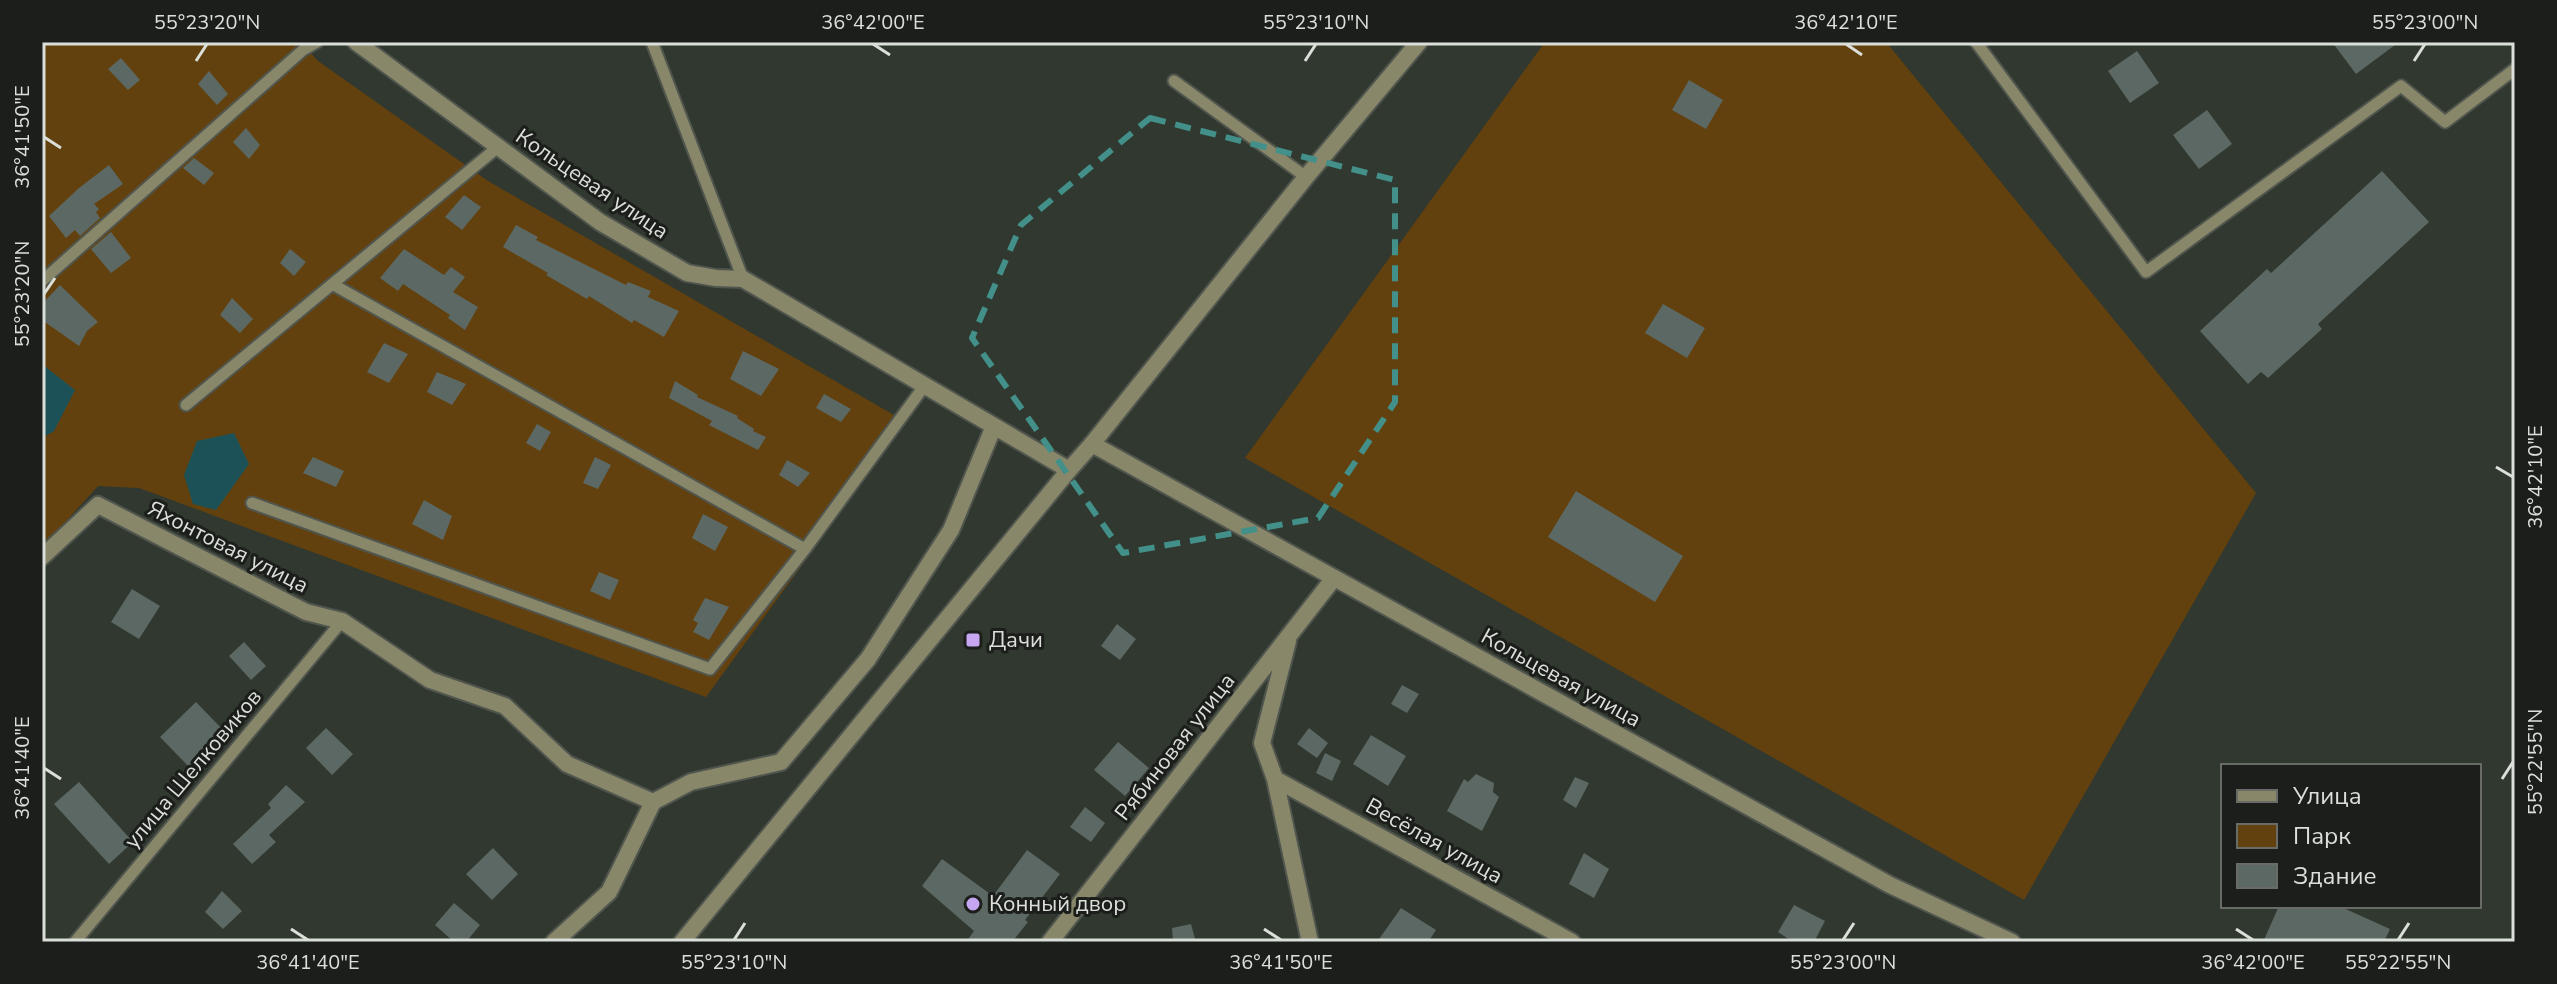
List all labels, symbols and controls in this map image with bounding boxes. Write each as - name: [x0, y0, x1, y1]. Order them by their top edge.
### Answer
- text: 55°23'20"N: [154, 9, 260, 36]
- text: 36°42'00"E: [821, 9, 925, 36]
- text: 55°23'10"N: [1263, 9, 1369, 36]
- text: 36°42'10"E: [1794, 9, 1898, 36]
- text: 55°23'00"N: [2372, 9, 2478, 36]
- text: 36°41'50"E: [9, 85, 36, 189]
- street label: Кольцевая улица: [510, 122, 674, 246]
- text: 55°23'20"N: [9, 241, 36, 347]
- text: 36°42'10"E: [2522, 425, 2549, 529]
- street label: Яхонтовая улица: [143, 494, 313, 600]
- street label: Кольцевая улица: [1476, 622, 1646, 734]
- place label: Дачи: [989, 625, 1043, 655]
- marker: Дачи: [964, 631, 982, 649]
- street label: Рябиновая улица: [1108, 667, 1242, 827]
- street label: улица Шелковиков: [117, 683, 269, 855]
- text: 55°22'55"N: [2522, 709, 2549, 815]
- text: 36°41'40"E: [9, 716, 36, 820]
- legend: [2221, 764, 2481, 908]
- text: Улица: [2292, 780, 2362, 812]
- street label: Весёлая улица: [1360, 791, 1508, 891]
- text: Парк: [2293, 820, 2351, 852]
- text: Здание: [2293, 860, 2377, 892]
- place label: Конный двор: [989, 889, 1126, 919]
- marker: Конный двор: [964, 895, 982, 913]
- text: 36°41'40"E: [256, 949, 360, 976]
- text: 55°23'10"N: [681, 949, 787, 976]
- text: 36°41'50"E: [1229, 949, 1333, 976]
- text: 55°23'00"N: [1790, 949, 1896, 976]
- text: 36°42'00"E: [2201, 949, 2305, 976]
- text: 55°22'55"N: [2345, 949, 2451, 976]

